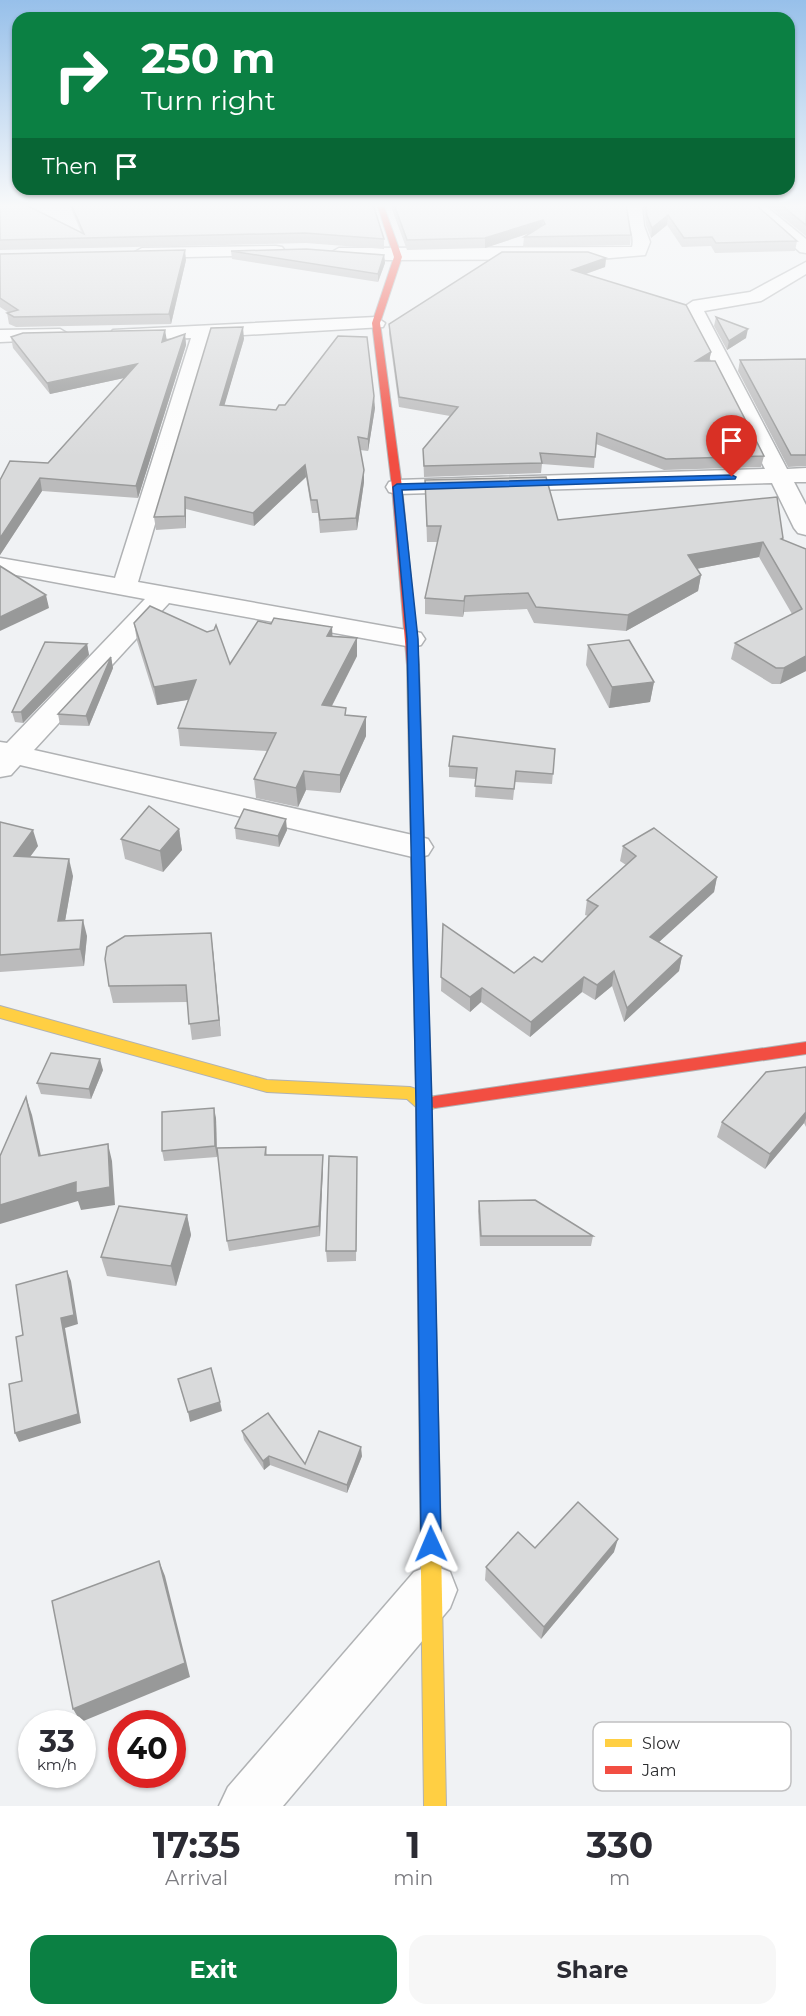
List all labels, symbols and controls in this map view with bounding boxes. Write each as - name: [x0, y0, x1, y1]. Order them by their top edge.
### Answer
- text: 250 m: [141, 32, 275, 84]
- icon: right: [42, 36, 120, 114]
- text: Turn right: [141, 84, 276, 117]
- icon: arrive: [110, 150, 143, 183]
- text: Then: [42, 153, 98, 180]
- pin: [706, 415, 757, 477]
- icon: arrive: [715, 424, 748, 457]
- position arrow: [399, 1512, 463, 1576]
- speed limit sign: 40: [108, 1710, 186, 1788]
- legend: [593, 1722, 791, 1791]
- text: 33: [39, 1723, 75, 1760]
- text: Slow: [642, 1734, 680, 1753]
- text: km/h: [37, 1755, 77, 1774]
- text: Jam: [641, 1761, 676, 1780]
- text: 17:35: [153, 1823, 240, 1867]
- text: 1: [406, 1823, 420, 1867]
- text: 330: [586, 1823, 653, 1867]
- text: Arrival: [165, 1866, 228, 1890]
- text: min: [393, 1866, 433, 1890]
- text: m: [609, 1866, 630, 1890]
- button: Exit: [30, 1935, 397, 2004]
- button: Share: [409, 1935, 776, 2004]

